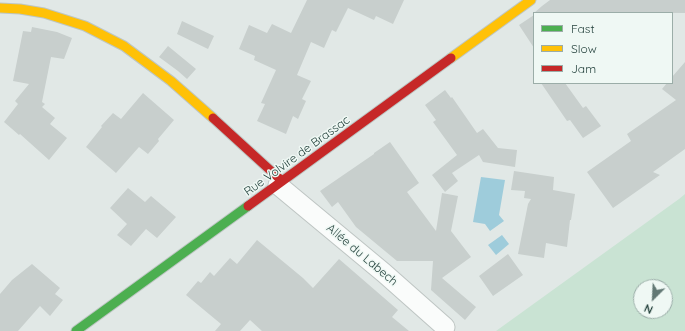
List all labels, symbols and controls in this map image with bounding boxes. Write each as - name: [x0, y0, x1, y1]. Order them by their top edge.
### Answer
- legend: [533, 12, 673, 84]
- text: Fast: [571, 21, 595, 36]
- text: Slow: [571, 41, 597, 56]
- text: Jam: [571, 61, 596, 76]
- street label: Rue Volvire de Brassac: [241, 113, 353, 199]
- street label: Allée du Labech: [324, 221, 400, 289]
- north arrow: [633, 279, 673, 319]
- text: N: [642, 301, 655, 317]

